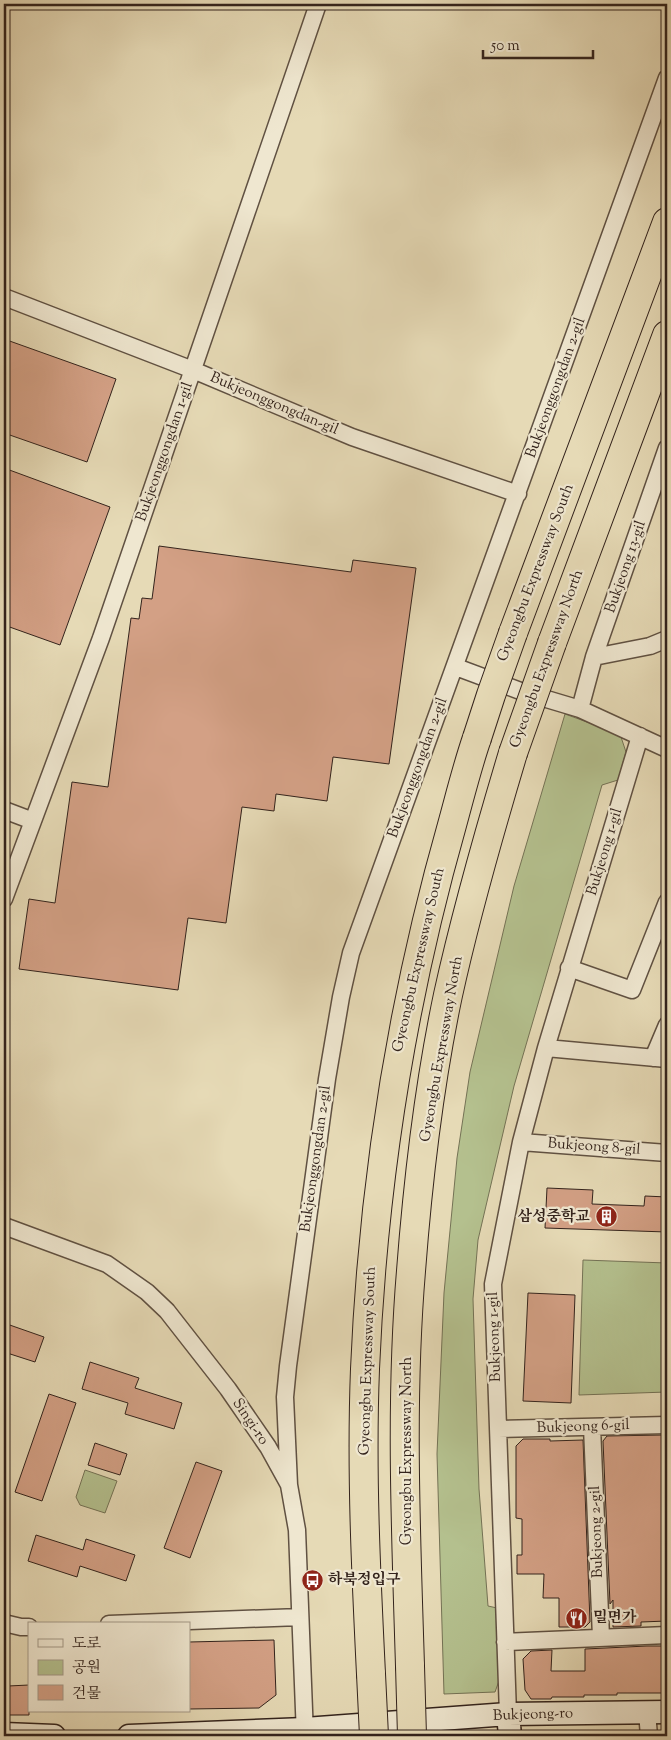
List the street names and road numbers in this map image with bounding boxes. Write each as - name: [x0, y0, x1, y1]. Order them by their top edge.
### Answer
- street label: Bukjeonggongdan 2-gil: [521, 315, 591, 461]
- street label: Bukjeonggongdan-gil: [207, 367, 341, 441]
- street label: Bukjeonggongdan 1-gil: [131, 380, 199, 524]
- street label: Gyeongbu Expressway South: [492, 481, 580, 665]
- street label: Bukjeong 13-gil: [600, 518, 652, 616]
- street label: Gyeongbu Expressway North: [505, 567, 589, 751]
- street label: Bukjeonggongdan 2-gil: [383, 695, 453, 841]
- street label: Bukjeong 1-gil: [582, 806, 628, 898]
- street label: Gyeongbu Expressway South: [388, 865, 451, 1054]
- street label: Gyeongbu Expressway North: [415, 954, 469, 1144]
- street label: Bukjeonggongdan 2-gil: [295, 1084, 337, 1234]
- street label: Bukjeong 8-gil: [547, 1133, 641, 1161]
- street label: Gyeongbu Expressway South: [354, 1266, 382, 1456]
- street label: Bukjeong 1-gil: [483, 1291, 507, 1383]
- street label: Gyeongbu Expressway North: [397, 1357, 418, 1545]
- street label: Singi-ro: [227, 1394, 273, 1450]
- street label: Bukjeong 6-gil: [536, 1415, 630, 1439]
- street label: Bukjeong 2-gil: [585, 1485, 609, 1579]
- street label: Bukjeong-ro: [493, 1703, 573, 1727]

